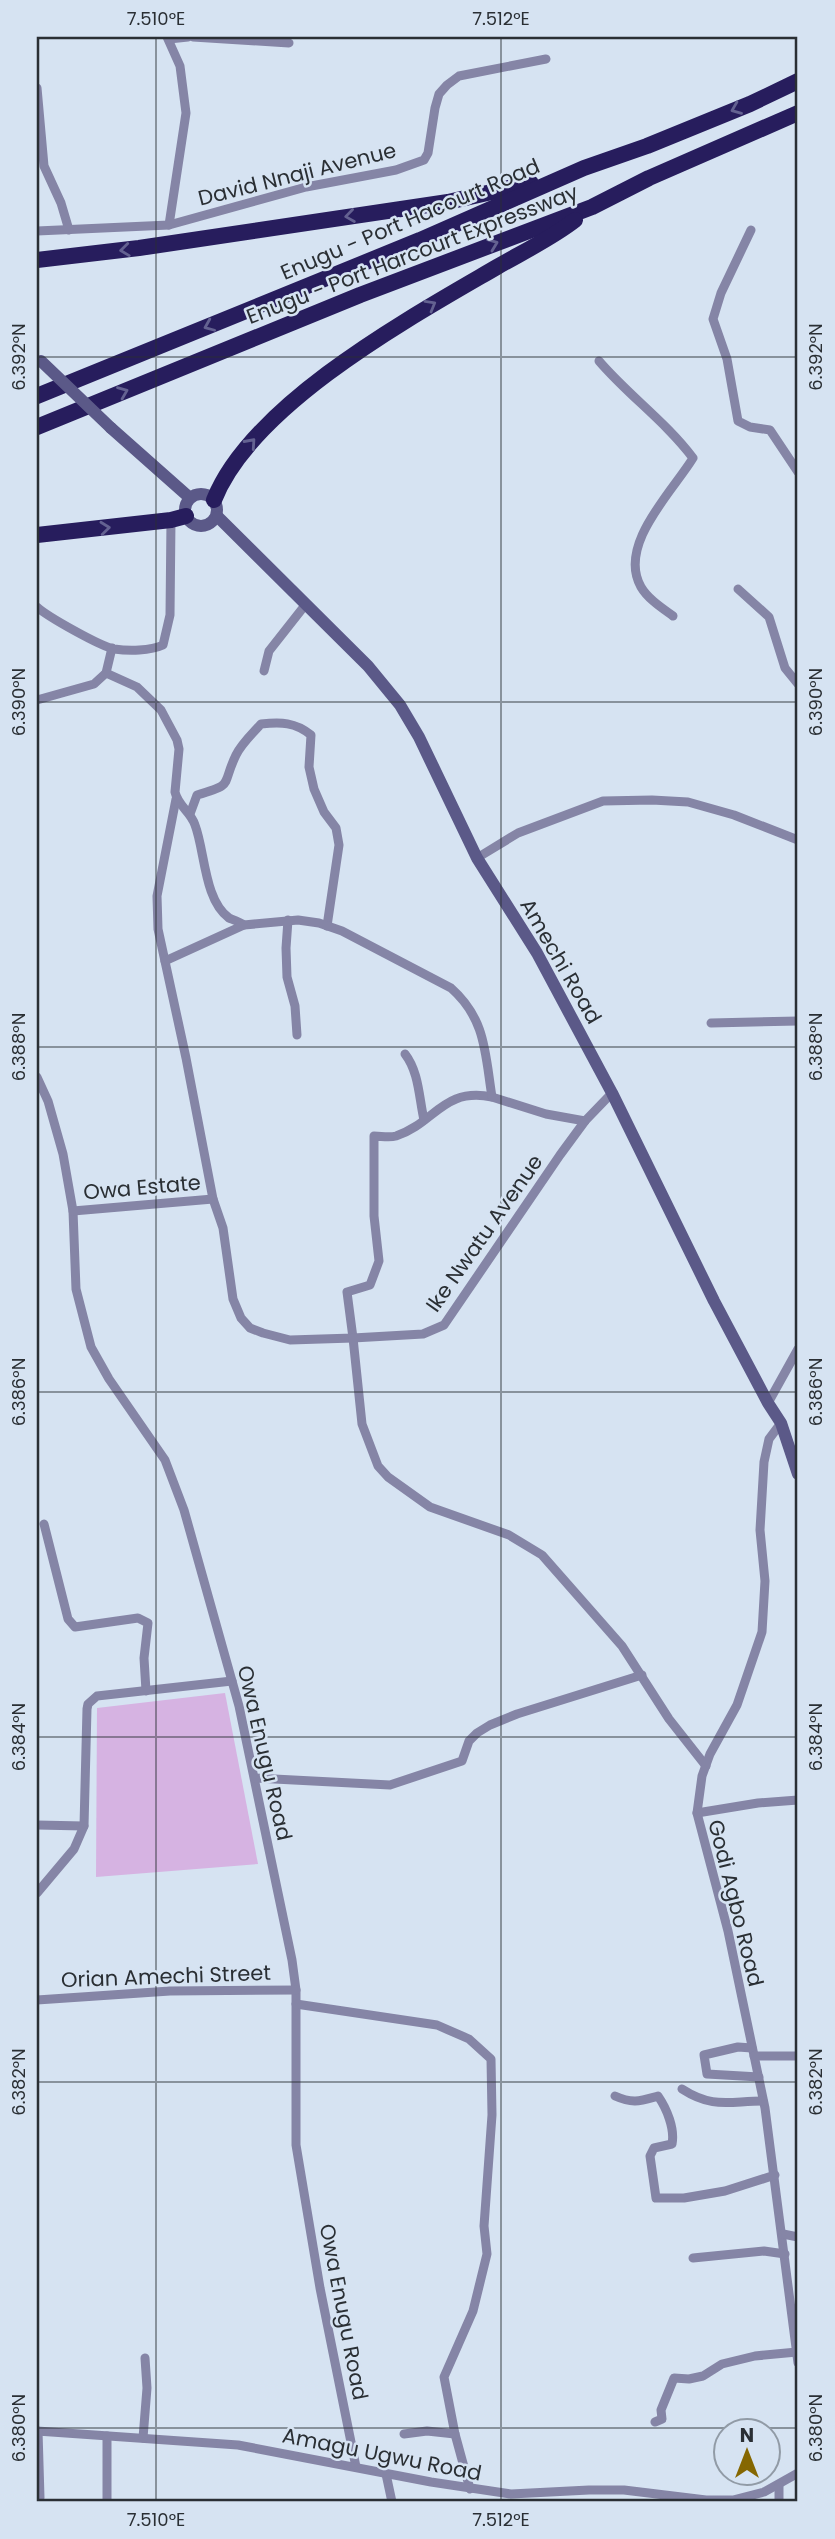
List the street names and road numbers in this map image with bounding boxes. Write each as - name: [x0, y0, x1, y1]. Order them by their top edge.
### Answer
- street label: David Nnaji Avenue: [195, 135, 399, 213]
- street label: Enugu - Port Hacourt Road: [276, 151, 544, 287]
- street label: Enugu - Port Harcourt Expressway: [242, 177, 582, 331]
- street label: Amechi Road: [513, 893, 609, 1029]
- street label: Ike Nwatu Avenue: [419, 1148, 549, 1318]
- street label: Owa Estate: [82, 1167, 202, 1207]
- street label: Owa Enugu Road: [231, 1663, 299, 1843]
- street label: Godi Agbo Road: [701, 1817, 771, 1989]
- street label: Orian Amechi Street: [61, 1958, 271, 1994]
- street label: Owa Enugu Road: [313, 2221, 375, 2403]
- street label: Amagu Ugwu Road: [280, 2420, 484, 2488]

